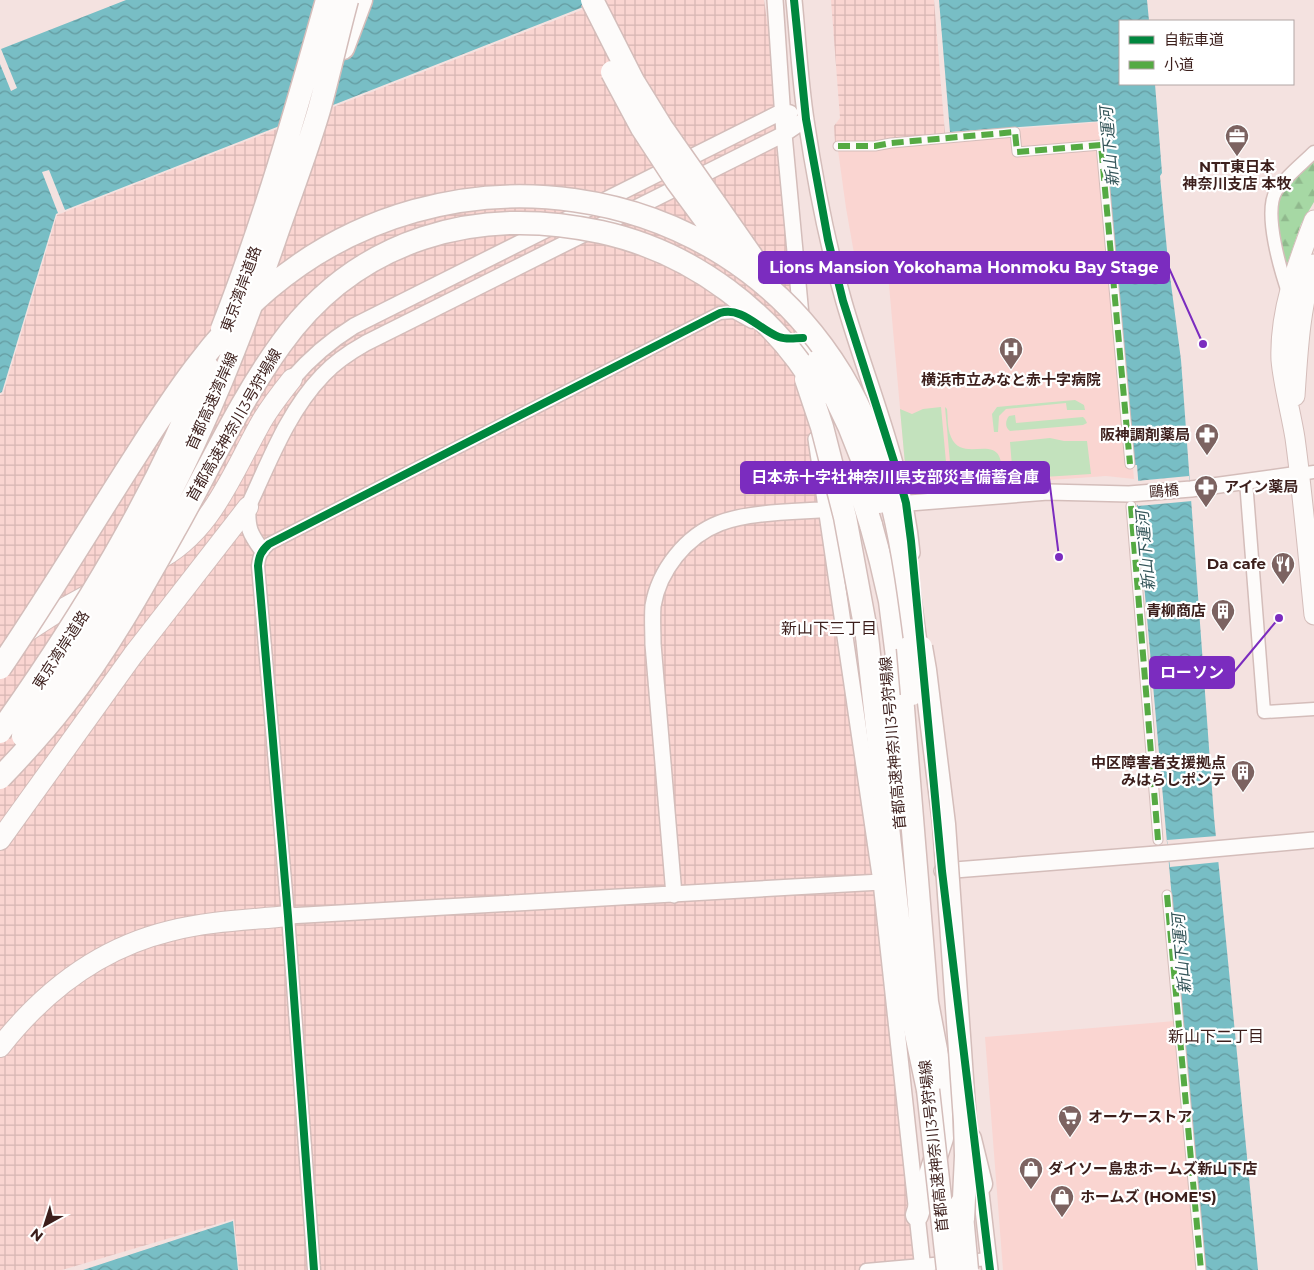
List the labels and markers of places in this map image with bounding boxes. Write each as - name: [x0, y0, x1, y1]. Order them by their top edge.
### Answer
- office icon: NTT東日本 神奈川支店 本牧: [1224, 123, 1250, 157]
- place label: NTT東日本 神奈川支店 本牧: [1181, 157, 1292, 193]
- callout: Lions Mansion Yokohama Honmoku Bay Stage: [759, 252, 1169, 283]
- hospital icon: 横浜市立みなと赤十字病院: [998, 336, 1024, 370]
- place label: 横浜市立みなと赤十字病院: [921, 370, 1101, 389]
- pharmacy icon: 阪神調剤薬局: [1194, 422, 1220, 456]
- place label: 阪神調剤薬局: [1100, 425, 1190, 444]
- callout: 日本赤十字社神奈川県支部災害備蓄倉庫: [741, 462, 1049, 493]
- pharmacy icon: アイン薬局: [1193, 474, 1219, 508]
- place label: アイン薬局: [1224, 477, 1298, 496]
- restaurant icon: Da cafe: [1270, 551, 1296, 585]
- place label: Da cafe: [1207, 554, 1266, 573]
- building icon: 青柳商店: [1210, 598, 1236, 632]
- place label: 青柳商店: [1146, 601, 1206, 620]
- callout: ローソン: [1150, 657, 1234, 688]
- place label: 中区障害者支援拠点 みはらしポンテ: [1091, 753, 1226, 789]
- building icon: 中区障害者支援拠点 みはらしポンテ: [1230, 759, 1256, 793]
- supermarket icon: オーケーストア: [1057, 1104, 1083, 1138]
- place label: オーケーストア: [1088, 1107, 1192, 1126]
- shop icon: ダイソー島忠ホームズ新山下店: [1018, 1156, 1044, 1190]
- place label: ダイソー島忠ホームズ新山下店: [1048, 1159, 1258, 1178]
- shop icon: ホームズ (HOME'S): [1049, 1184, 1075, 1218]
- place label: ホームズ (HOME'S): [1080, 1187, 1217, 1206]

